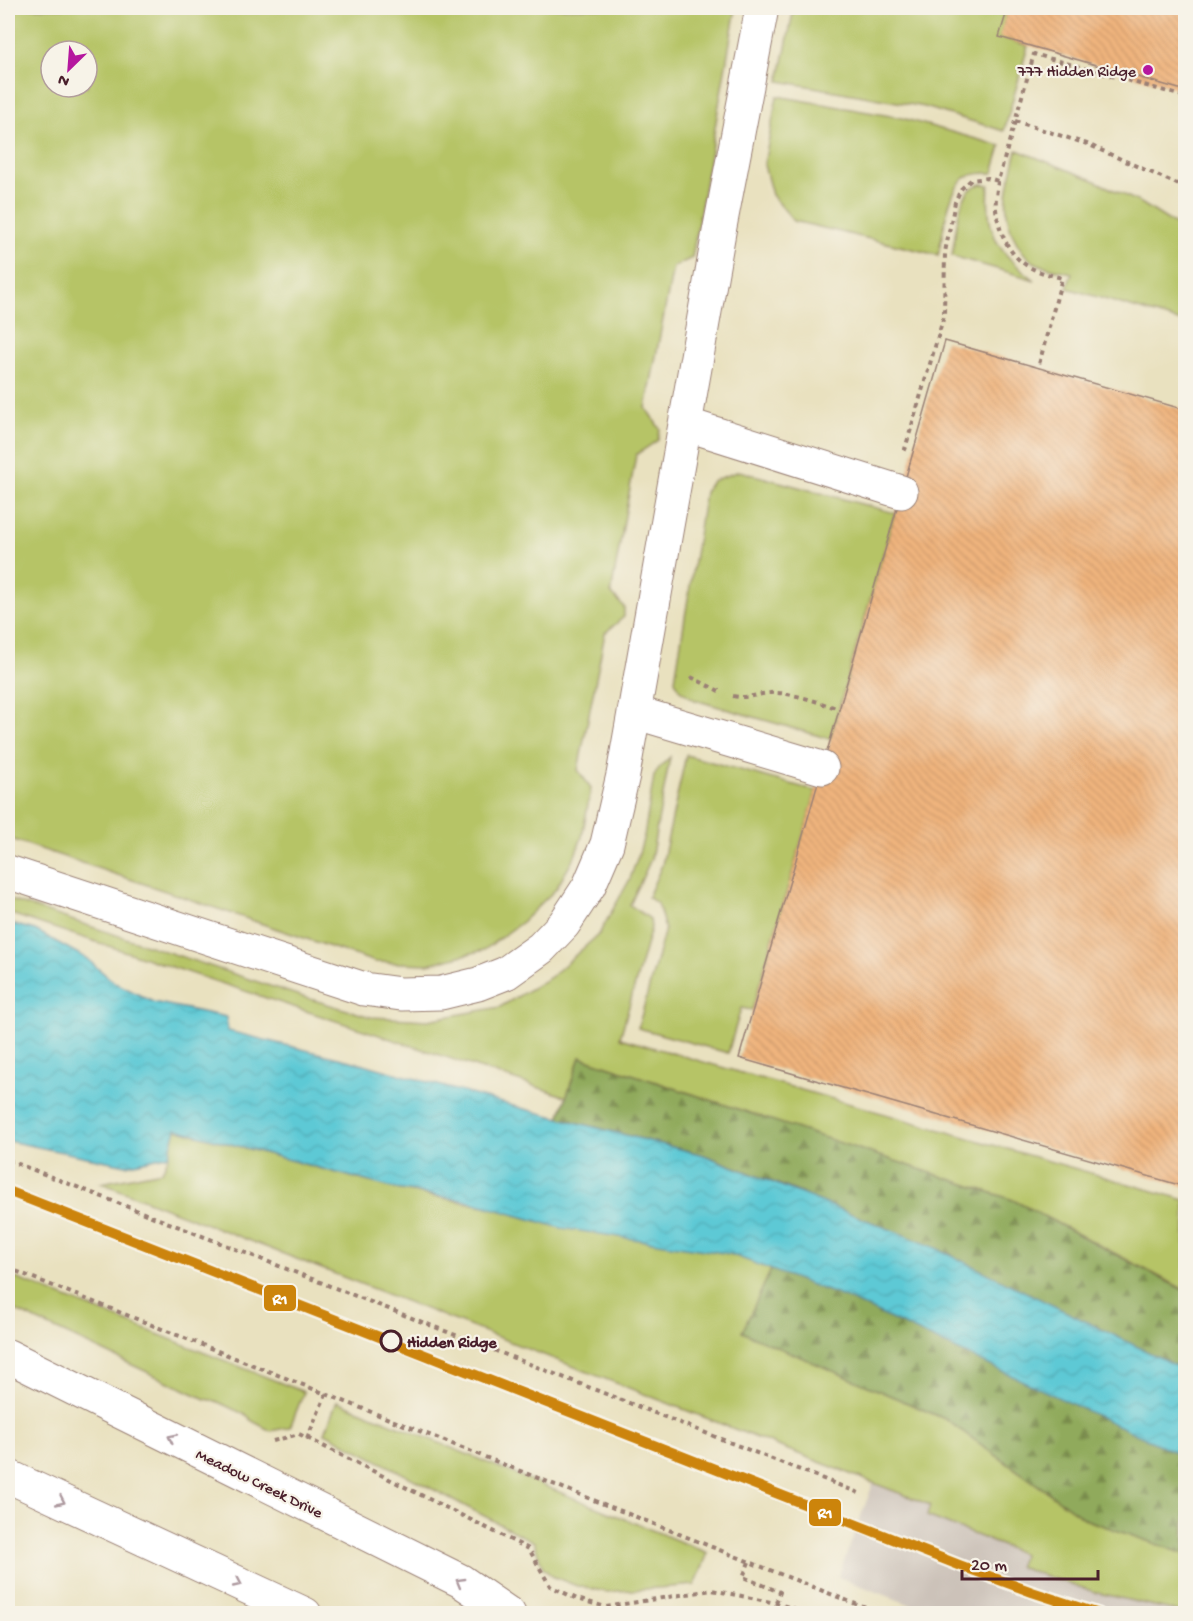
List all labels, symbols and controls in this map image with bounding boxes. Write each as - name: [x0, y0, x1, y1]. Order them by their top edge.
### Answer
- north arrow: [39, 39, 99, 99]
- marker: 777 Hidden Ridge: [1141, 63, 1155, 77]
- place label: 777 Hidden Ridge: [1017, 64, 1137, 83]
- text: N: [55, 68, 73, 90]
- line badge: R1: [263, 1284, 297, 1312]
- text: R1: [272, 1292, 287, 1311]
- marker: Hidden Ridge: [380, 1330, 402, 1352]
- place label: Hidden Ridge: [407, 1335, 497, 1354]
- one-way arrow: [168, 1434, 179, 1445]
- street label: Meadow Creek Drive: [192, 1446, 326, 1524]
- one-way arrow: [54, 1493, 65, 1505]
- line badge: R1: [808, 1498, 842, 1527]
- text: R1: [817, 1506, 832, 1525]
- scale bar: [962, 1543, 1098, 1581]
- text: 20 m: [971, 1556, 1007, 1577]
- one-way arrow: [231, 1575, 242, 1587]
- one-way arrow: [456, 1577, 466, 1589]

